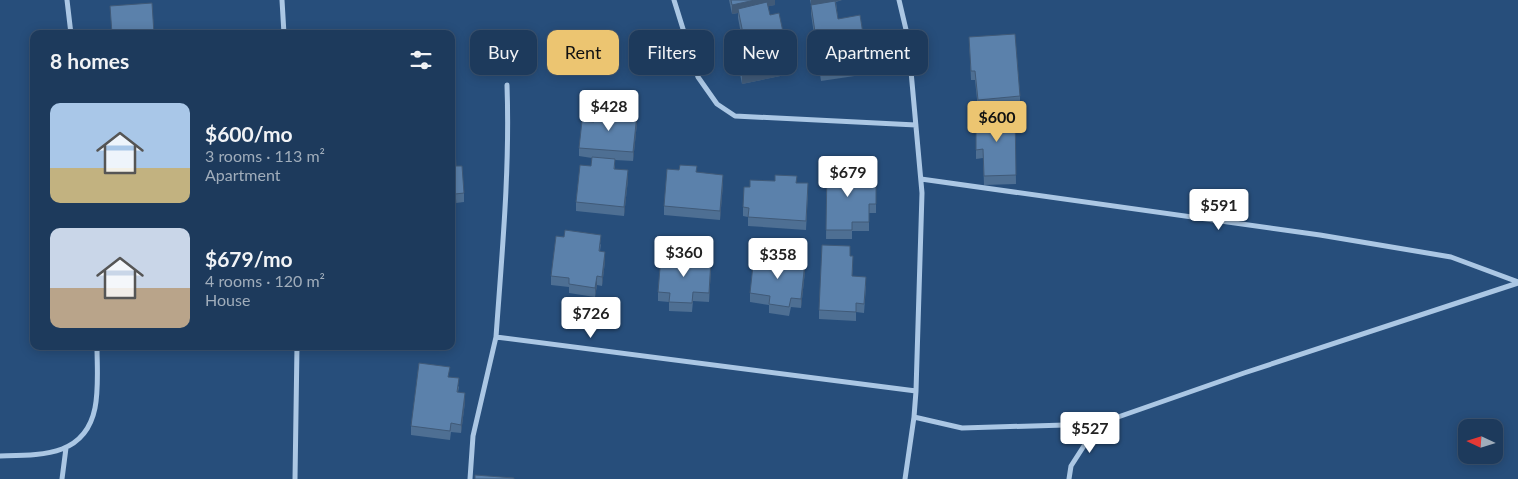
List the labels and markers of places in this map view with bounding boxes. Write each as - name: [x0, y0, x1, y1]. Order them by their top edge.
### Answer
- pin: $428: [579, 90, 639, 132]
- pin: $600: [967, 100, 1027, 143]
- pin: $679: [818, 156, 878, 198]
- pin: $591: [1189, 188, 1249, 231]
- pin: $360: [654, 236, 714, 278]
- pin: $358: [748, 238, 808, 280]
- pin: $726: [561, 296, 621, 339]
- pin: $527: [1060, 412, 1120, 454]

